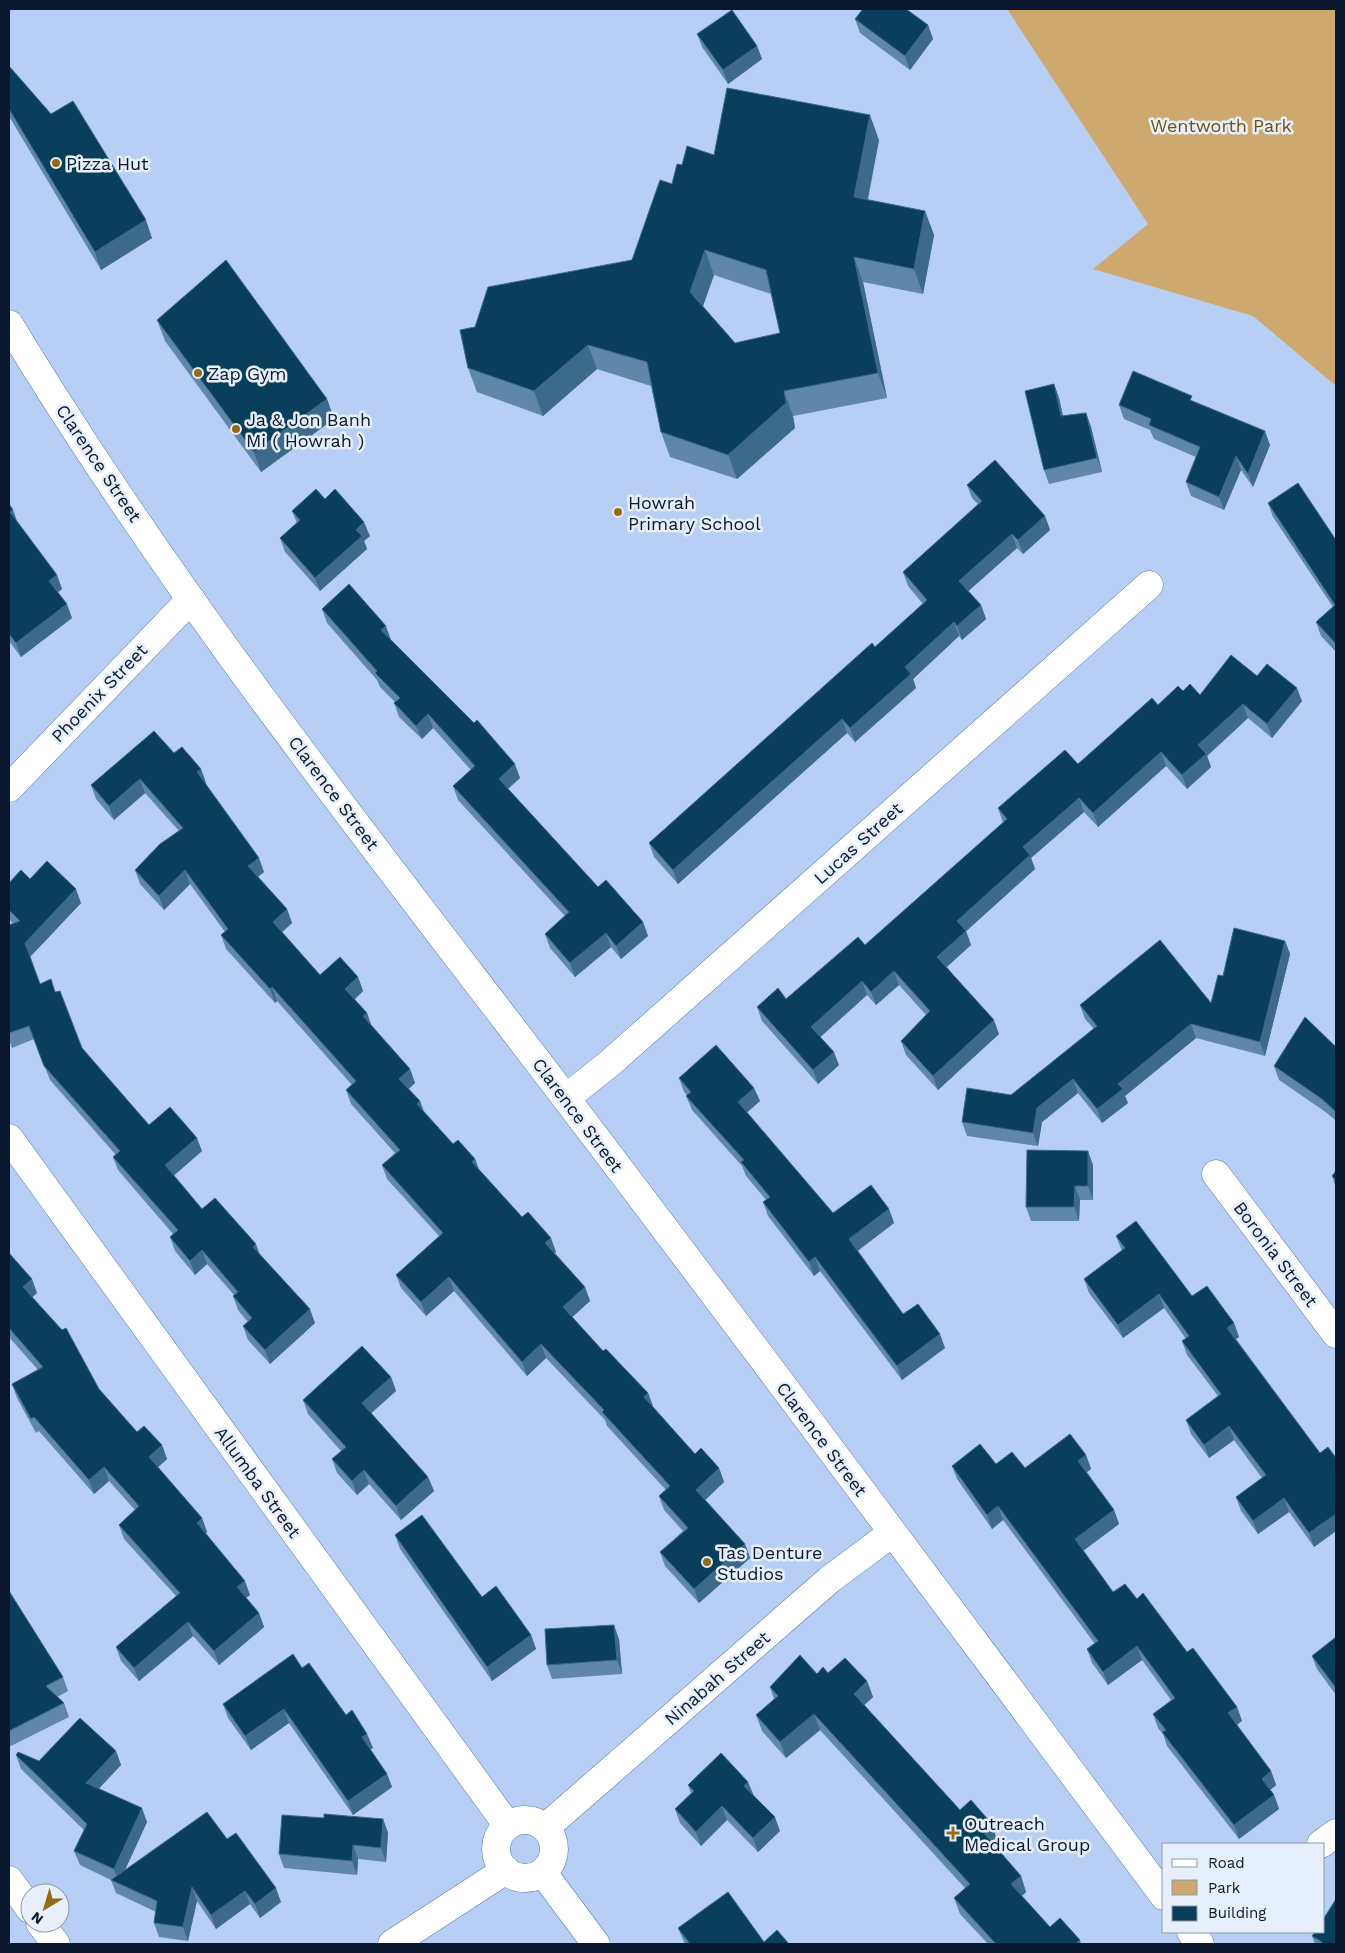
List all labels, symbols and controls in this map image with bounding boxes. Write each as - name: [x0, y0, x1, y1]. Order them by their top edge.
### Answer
- park label: Wentworth Park: [1150, 115, 1292, 136]
- place label: Pizza Hut: [66, 153, 149, 174]
- marker: Pizza Hut: [50, 157, 62, 169]
- place label: Zap Gym: [208, 363, 286, 384]
- marker: Zap Gym: [192, 367, 204, 379]
- street label: Clarence Street: [52, 400, 146, 526]
- place label: Ja & Jon Banh Mi ( Howrah ): [246, 409, 371, 451]
- marker: Ja & Jon Banh Mi ( Howrah ): [230, 423, 242, 435]
- place label: Howrah Primary School: [628, 492, 761, 534]
- marker: Howrah Primary School: [612, 506, 624, 518]
- street label: Phoenix Street: [47, 639, 152, 747]
- street label: Clarence Street: [284, 732, 384, 855]
- street label: Lucas Street: [809, 798, 907, 888]
- street label: Clarence Street: [528, 1054, 628, 1177]
- street label: Boronia Street: [1230, 1197, 1323, 1311]
- street label: Clarence Street: [772, 1378, 872, 1501]
- street label: Allumba Street: [211, 1422, 306, 1542]
- place label: Tas Denture Studios: [717, 1542, 822, 1584]
- marker: Tas Denture Studios: [701, 1556, 713, 1568]
- street label: Ninabah Street: [660, 1626, 774, 1729]
- place label: Outreach Medical Group: [964, 1813, 1090, 1855]
- marker: Outreach Medical Group: [946, 1826, 960, 1840]
- legend: [1162, 1843, 1325, 1933]
- text: Road: [1208, 1854, 1245, 1872]
- text: Park: [1208, 1879, 1241, 1897]
- north arrow: [20, 1883, 70, 1933]
- text: Building: [1208, 1904, 1266, 1922]
- text: N: [28, 1909, 46, 1928]

